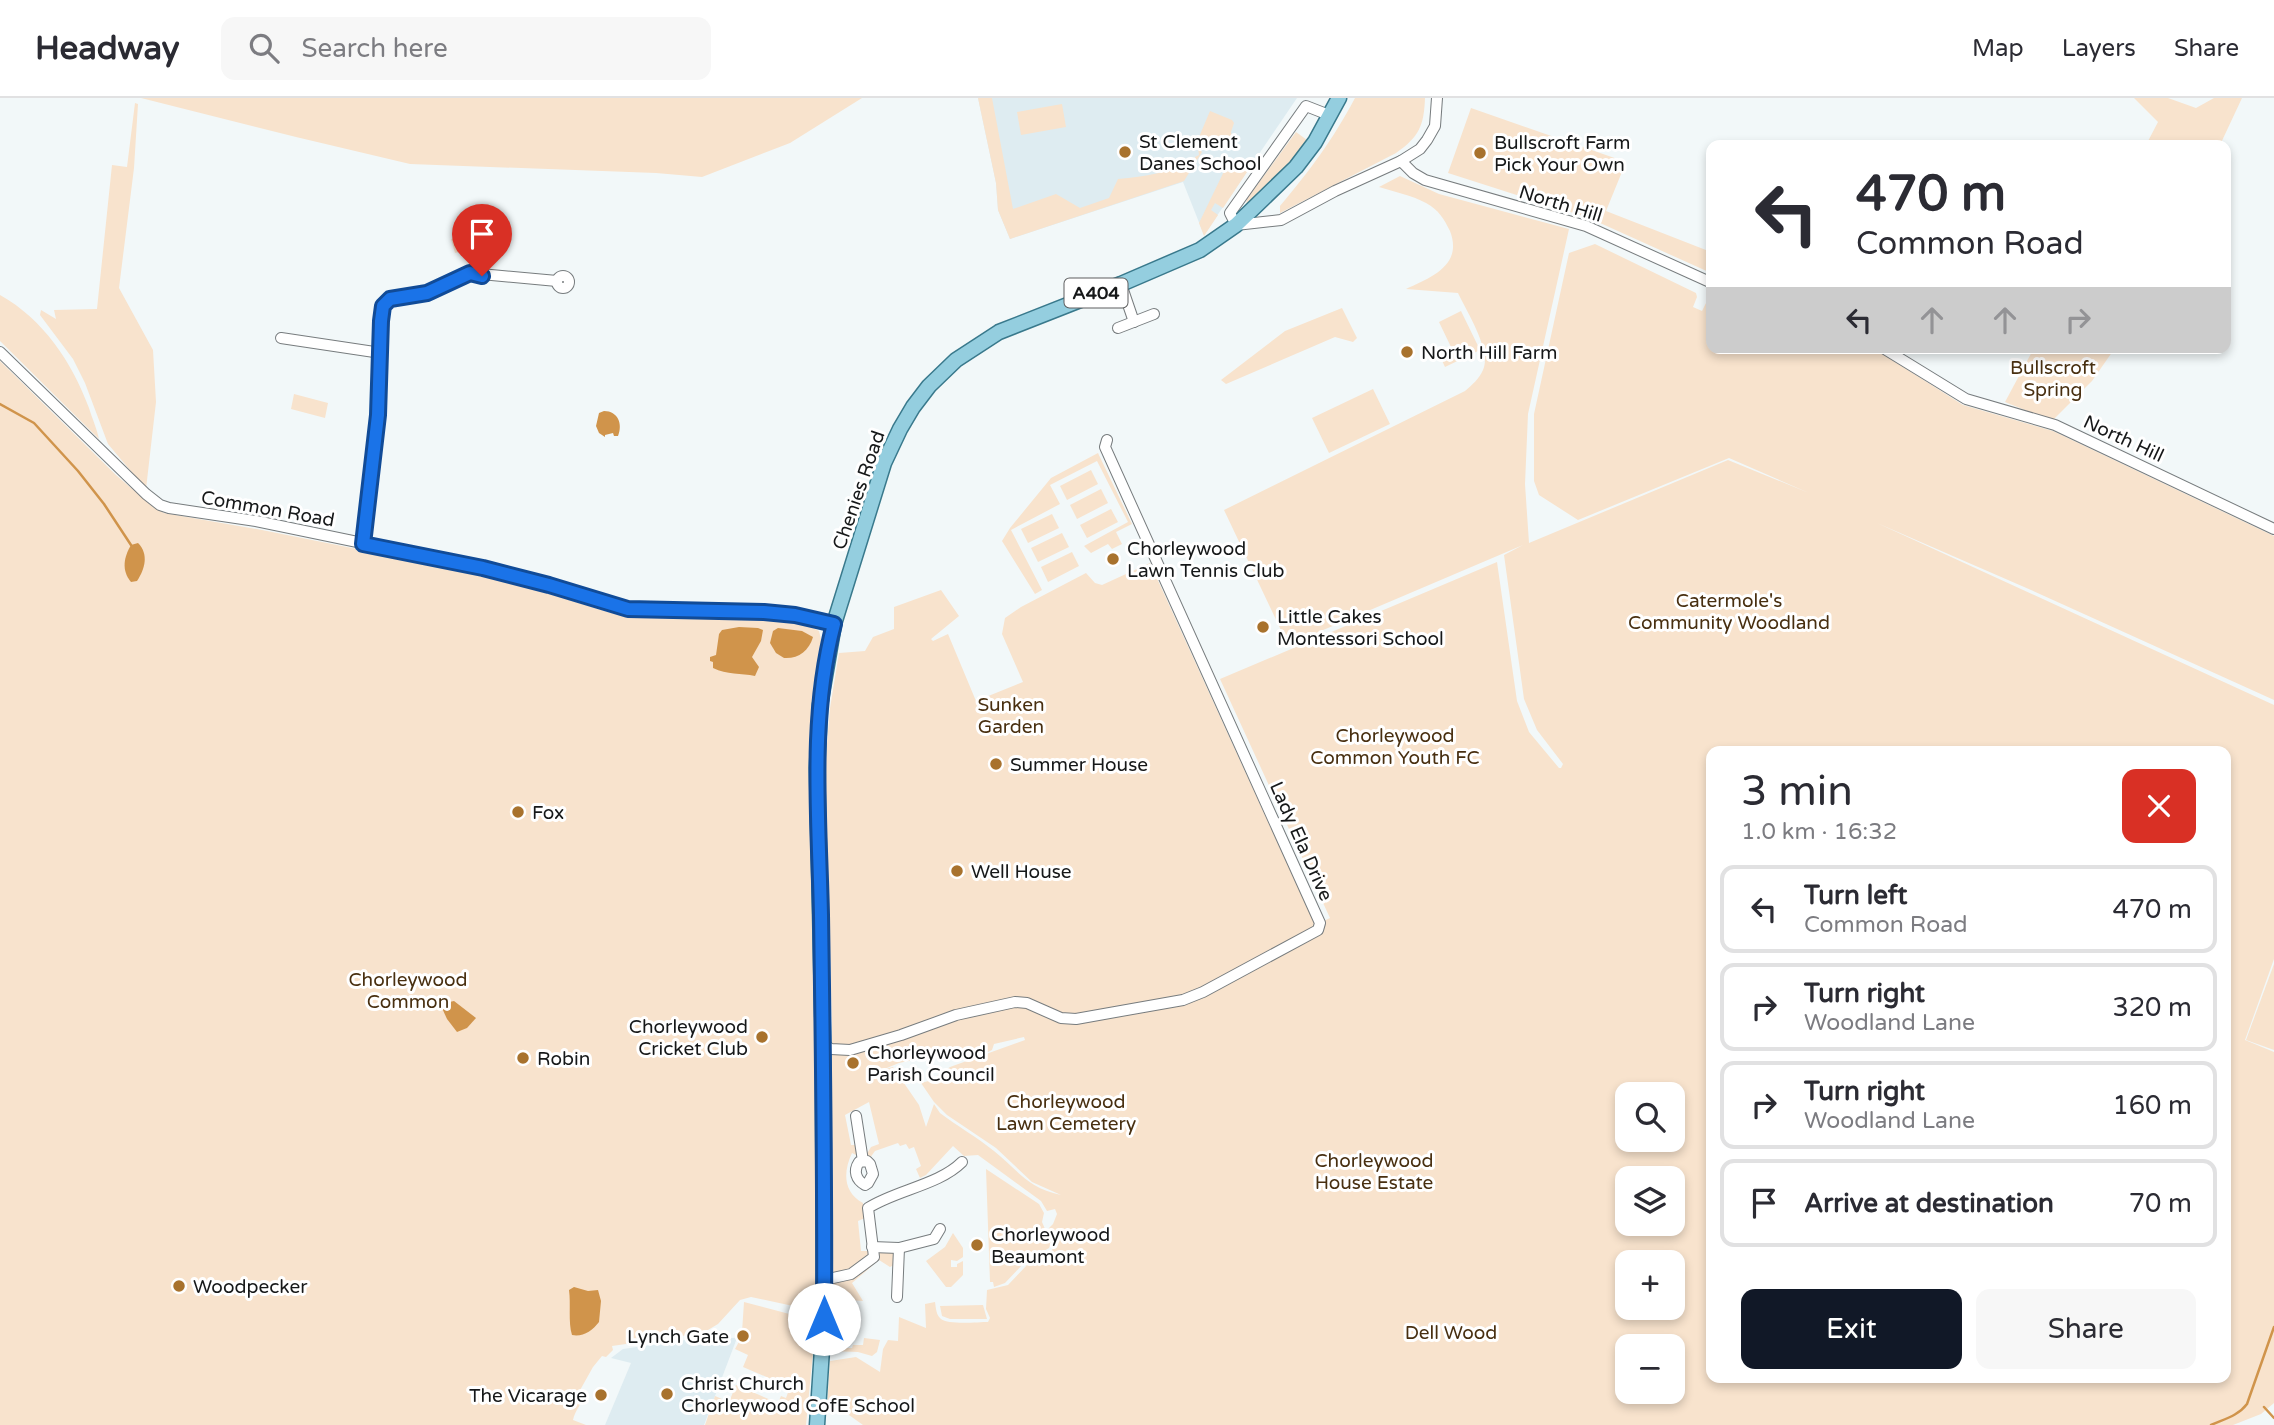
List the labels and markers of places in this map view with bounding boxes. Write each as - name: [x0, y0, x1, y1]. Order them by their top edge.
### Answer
- place label: St Clement Danes School: [1139, 131, 1261, 175]
- place label: Bullscroft Farm Pick Your Own: [1494, 132, 1631, 176]
- marker: St Clement Danes School: [1117, 144, 1133, 160]
- marker: Bullscroft Farm Pick Your Own: [1472, 145, 1488, 161]
- pin: [452, 204, 512, 276]
- place label: North Hill Farm: [1421, 342, 1557, 364]
- marker: North Hill Farm: [1399, 344, 1415, 360]
- place label: Chorleywood Lawn Tennis Club: [1127, 538, 1285, 582]
- marker: Chorleywood Lawn Tennis Club: [1105, 551, 1121, 567]
- place label: Little Cakes Montessori School: [1277, 606, 1444, 650]
- marker: Little Cakes Montessori School: [1255, 619, 1271, 635]
- place label: Summer House: [1010, 754, 1148, 776]
- marker: Summer House: [988, 756, 1004, 772]
- place label: Fox: [532, 802, 564, 824]
- marker: Fox: [510, 804, 526, 820]
- place label: Well House: [971, 861, 1072, 883]
- marker: Well House: [949, 863, 965, 879]
- place label: Chorleywood Cricket Club: [629, 1016, 748, 1060]
- marker: Chorleywood Cricket Club: [754, 1029, 770, 1045]
- place label: Chorleywood Parish Council: [867, 1042, 995, 1086]
- place label: Robin: [537, 1048, 590, 1070]
- marker: Robin: [515, 1050, 531, 1066]
- marker: Chorleywood Parish Council: [845, 1055, 861, 1071]
- place label: Chorleywood Beaumont: [991, 1224, 1110, 1268]
- marker: Chorleywood Beaumont: [969, 1237, 985, 1253]
- place label: Woodpecker: [193, 1276, 308, 1298]
- marker: Woodpecker: [171, 1278, 187, 1294]
- place label: Lynch Gate: [627, 1326, 729, 1348]
- marker: Lynch Gate: [735, 1328, 751, 1344]
- place label: Christ Church Chorleywood CofE School: [681, 1373, 915, 1417]
- place label: The Vicarage: [469, 1385, 587, 1407]
- marker: Christ Church Chorleywood CofE School: [659, 1386, 675, 1402]
- marker: The Vicarage: [593, 1387, 609, 1403]

